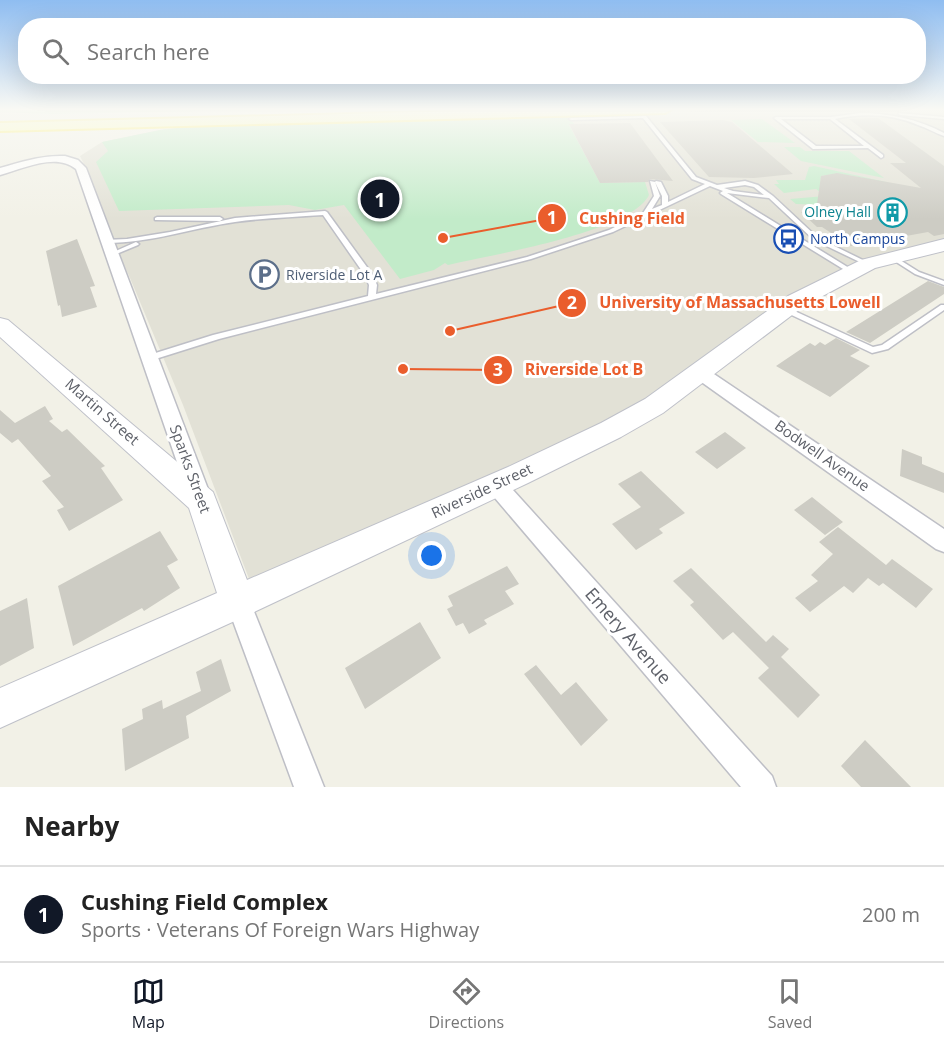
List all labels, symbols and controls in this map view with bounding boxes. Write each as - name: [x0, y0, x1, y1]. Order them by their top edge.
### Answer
- search box: [18, 18, 926, 84]
- icon: search: [39, 35, 72, 68]
- text: Search here: [87, 36, 210, 66]
- pin: 1: [360, 176, 400, 222]
- building icon: Olney Hall: [876, 196, 908, 228]
- callout: Cushing Field: [537, 201, 697, 235]
- place label: Olney Hall: [804, 202, 871, 221]
- text: 1: [547, 205, 557, 229]
- text: Cushing Field: [579, 207, 685, 229]
- bus stop icon: North Campus: [773, 223, 805, 255]
- place label: North Campus: [810, 229, 906, 248]
- parking icon: Riverside Lot A: [249, 259, 281, 291]
- place label: Riverside Lot A: [286, 265, 382, 284]
- callout: University of Massachusetts Lowell: [557, 286, 892, 320]
- text: 2: [567, 290, 577, 314]
- text: University of Massachusetts Lowell: [599, 291, 881, 313]
- callout: Riverside Lot B: [483, 353, 656, 387]
- text: 3: [493, 357, 503, 381]
- text: Riverside Lot B: [525, 358, 643, 380]
- street label: Martin Street: [61, 373, 144, 449]
- street label: Bodwell Avenue: [771, 415, 874, 495]
- street label: Sparks Street: [166, 422, 216, 516]
- street label: Riverside Street: [428, 458, 535, 522]
- your location: [417, 541, 446, 570]
- street label: Emery Avenue: [580, 582, 677, 689]
- text: Nearby: [24, 808, 119, 844]
- text: Cushing Field Complex: [81, 886, 328, 916]
- text: 1: [38, 901, 49, 928]
- text: 200 m: [862, 901, 920, 928]
- text: Sports · Veterans Of Foreign Wars Highway: [81, 916, 479, 943]
- tab: Map: [132, 975, 165, 1033]
- tab: Directions: [428, 975, 504, 1033]
- tab: Saved: [768, 975, 812, 1033]

